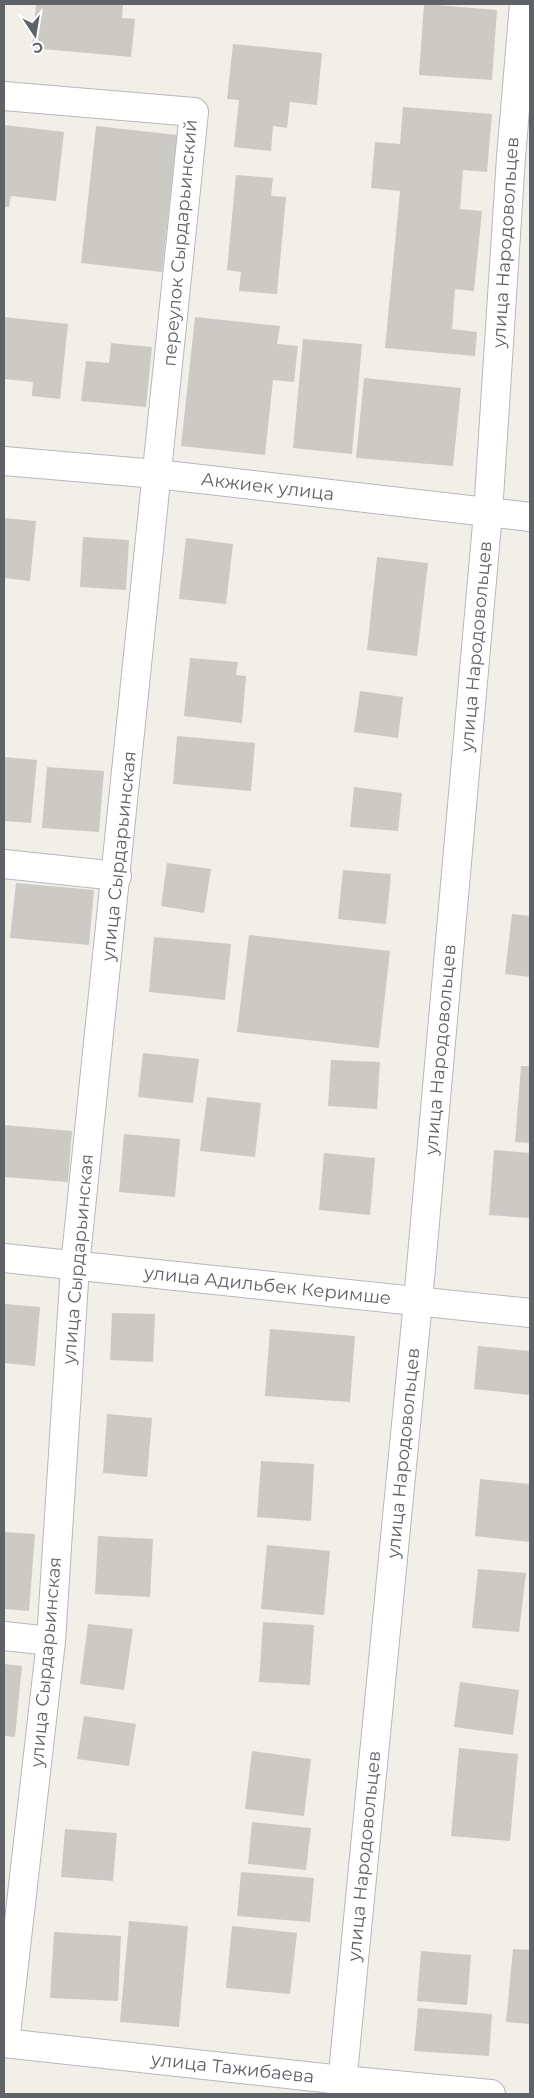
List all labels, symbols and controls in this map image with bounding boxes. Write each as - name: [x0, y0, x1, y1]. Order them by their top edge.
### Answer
- north arrow: [10, 10, 60, 60]
- text: С: [31, 38, 45, 58]
- street label: переулок Сырдарьинский: [158, 118, 202, 368]
- street label: улица Народовольцев: [488, 136, 524, 350]
- street label: Акжиек улица: [200, 468, 335, 505]
- street label: улица Народовольцев: [456, 540, 496, 754]
- street label: улица Сырдарьинская: [97, 750, 141, 963]
- street label: улица Народовольцев: [420, 943, 461, 1157]
- street label: улица Сырдарьинская: [58, 1153, 98, 1366]
- street label: улица Адильбек Керимше: [142, 1262, 392, 1309]
- street label: улица Народовольцев: [382, 1347, 424, 1560]
- street label: улица Сырдарьинская: [26, 1556, 66, 1769]
- street label: улица Народовольцев: [343, 1750, 385, 1963]
- street label: улица Тажибаева: [149, 2048, 315, 2088]

